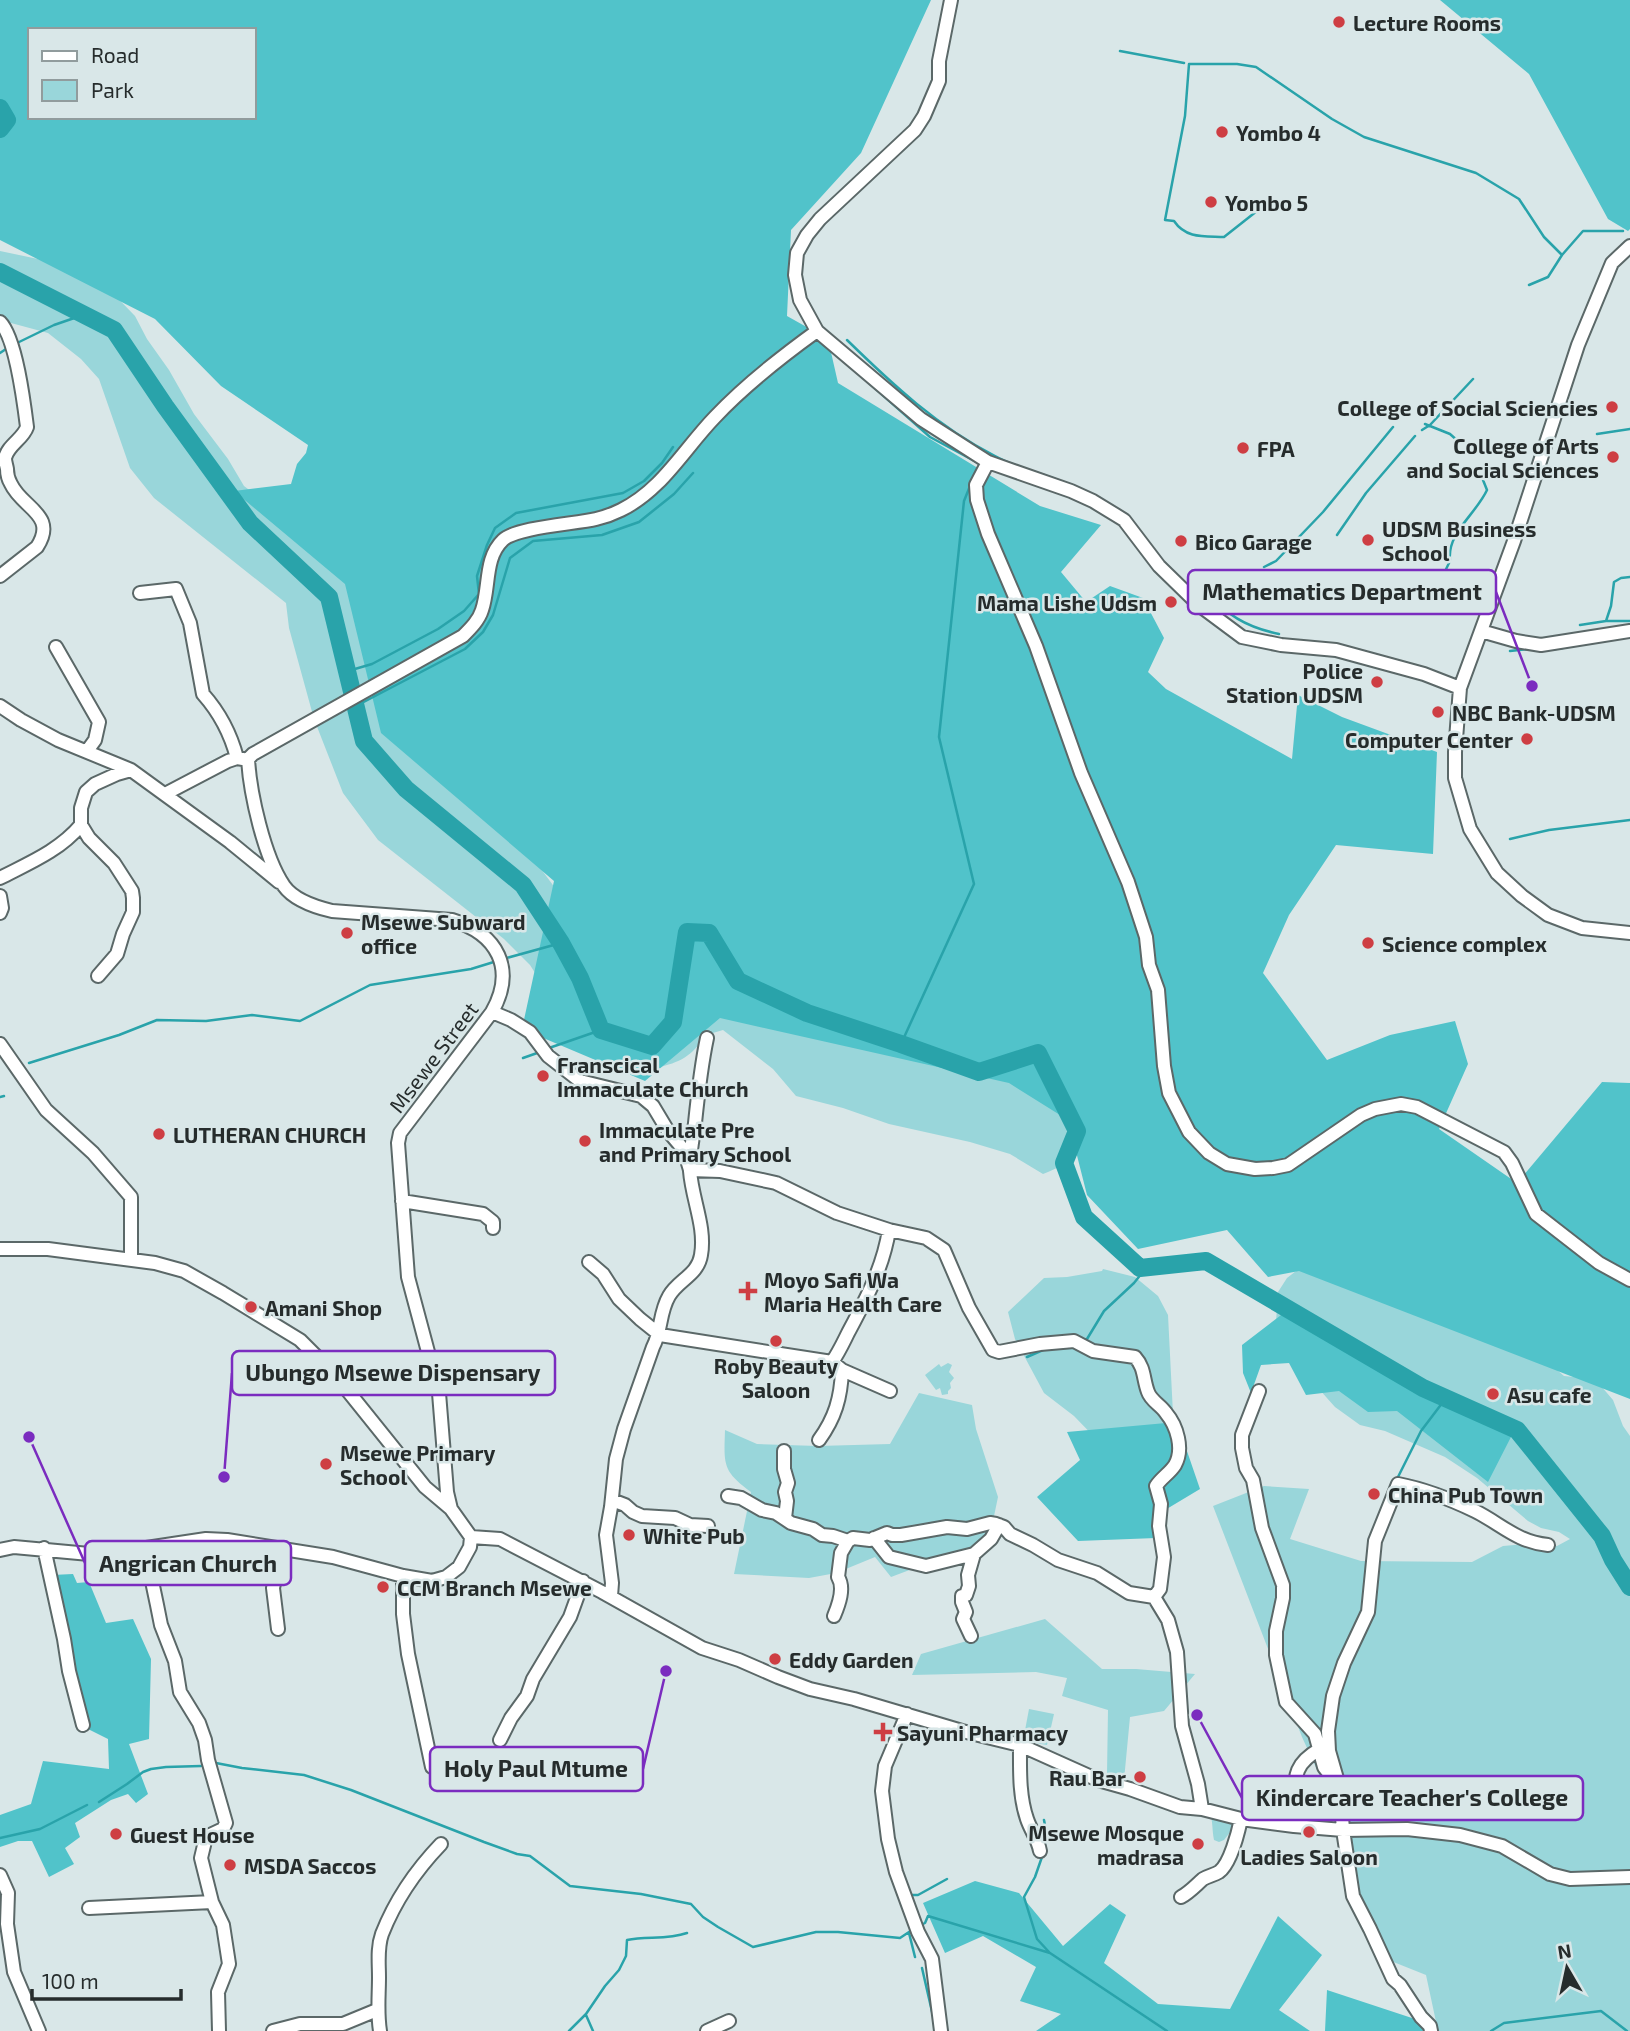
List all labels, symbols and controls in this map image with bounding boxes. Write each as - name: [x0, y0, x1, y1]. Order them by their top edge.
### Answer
- place label: Lecture Rooms: [1353, 10, 1501, 35]
- marker: Lecture Rooms: [1331, 14, 1347, 30]
- legend: [28, 28, 256, 119]
- text: Road: [91, 42, 139, 67]
- text: Park: [91, 77, 134, 102]
- place label: Yombo 4: [1236, 120, 1321, 145]
- marker: Yombo 4: [1214, 124, 1230, 140]
- place label: Yombo 5: [1225, 190, 1308, 215]
- marker: Yombo 5: [1203, 194, 1219, 210]
- place label: College of Social Sciencies: [1337, 395, 1598, 420]
- marker: College of Social Sciencies: [1604, 399, 1620, 415]
- place label: College of Arts and Social Sciences: [1406, 433, 1599, 482]
- place label: FPA: [1257, 436, 1295, 461]
- marker: FPA: [1235, 440, 1251, 456]
- marker: College of Arts and Social Sciences: [1605, 449, 1621, 465]
- place label: UDSM Business School: [1382, 516, 1536, 565]
- place label: Bico Garage: [1195, 529, 1312, 554]
- marker: UDSM Business School: [1360, 532, 1376, 548]
- marker: Bico Garage: [1173, 533, 1189, 549]
- callout: Mathematics Department: [1188, 570, 1496, 614]
- text: Mathematics Department: [1202, 577, 1482, 605]
- place label: Mama Lishe Udsm: [977, 590, 1157, 615]
- marker: Mama Lishe Udsm: [1163, 594, 1179, 610]
- place label: Police Station UDSM: [1226, 658, 1363, 707]
- marker: Police Station UDSM: [1369, 674, 1385, 690]
- place label: NBC Bank-UDSM: [1452, 700, 1616, 725]
- marker: NBC Bank-UDSM: [1430, 704, 1446, 720]
- place label: Computer Center: [1345, 727, 1513, 752]
- marker: Computer Center: [1519, 731, 1535, 747]
- place label: Msewe Subward office: [361, 909, 526, 958]
- marker: Msewe Subward office: [339, 925, 355, 941]
- place label: Science complex: [1382, 931, 1547, 956]
- marker: Science complex: [1360, 935, 1376, 951]
- street label: Msewe Street: [383, 997, 483, 1117]
- place label: Franscical Immaculate Church: [557, 1052, 749, 1101]
- marker: Franscical Immaculate Church: [535, 1068, 551, 1084]
- place label: Immaculate Pre and Primary School: [599, 1117, 791, 1167]
- place label: LUTHERAN CHURCH: [173, 1122, 366, 1147]
- marker: LUTHERAN CHURCH: [151, 1126, 167, 1142]
- marker: Immaculate Pre and Primary School: [577, 1133, 593, 1149]
- place label: Moyo Safi Wa Maria Health Care: [764, 1267, 942, 1316]
- marker: Moyo Safi Wa Maria Health Care: [738, 1281, 758, 1301]
- place label: Amani Shop: [265, 1295, 382, 1320]
- marker: Amani Shop: [243, 1299, 259, 1315]
- marker: Roby Beauty Saloon: [768, 1333, 784, 1349]
- callout: Ubungo Msewe Dispensary: [232, 1351, 555, 1395]
- place label: Roby Beauty Saloon: [714, 1353, 838, 1402]
- text: Ubungo Msewe Dispensary: [245, 1358, 541, 1386]
- place label: Asu cafe: [1507, 1382, 1592, 1407]
- marker: Asu cafe: [1485, 1386, 1501, 1402]
- place label: Msewe Primary School: [340, 1440, 495, 1489]
- marker: Msewe Primary School: [318, 1456, 334, 1472]
- place label: China Pub Town: [1388, 1482, 1543, 1507]
- marker: China Pub Town: [1366, 1486, 1382, 1502]
- place label: White Pub: [643, 1523, 745, 1548]
- marker: White Pub: [621, 1527, 637, 1543]
- callout: Angrican Church: [85, 1541, 291, 1585]
- text: Angrican Church: [99, 1549, 277, 1577]
- place label: CCM Branch Msewe: [397, 1575, 592, 1600]
- marker: CCM Branch Msewe: [375, 1579, 391, 1595]
- place label: Eddy Garden: [789, 1647, 914, 1673]
- marker: Eddy Garden: [767, 1651, 783, 1667]
- place label: Sayuni Pharmacy: [897, 1720, 1068, 1746]
- marker: Sayuni Pharmacy: [875, 1724, 891, 1740]
- callout: Holy Paul Mtume: [430, 1747, 643, 1791]
- text: Holy Paul Mtume: [444, 1754, 628, 1782]
- place label: Rau Bar: [1049, 1765, 1126, 1790]
- marker: Rau Bar: [1132, 1769, 1148, 1785]
- callout: Kindercare Teacher's College: [1242, 1776, 1583, 1820]
- text: Kindercare Teacher's College: [1256, 1783, 1568, 1811]
- place label: Msewe Mosque madrasa: [1028, 1820, 1184, 1869]
- place label: Guest House: [130, 1822, 255, 1847]
- marker: Ladies Saloon: [1301, 1824, 1317, 1840]
- marker: Guest House: [108, 1826, 124, 1842]
- marker: Msewe Mosque madrasa: [1190, 1836, 1206, 1852]
- place label: Ladies Saloon: [1240, 1844, 1378, 1869]
- place label: MSDA Saccos: [244, 1853, 376, 1878]
- marker: MSDA Saccos: [222, 1857, 238, 1873]
- north arrow: [1532, 1933, 1602, 2003]
- text: N: [1556, 1938, 1573, 1963]
- scale bar: [32, 1958, 180, 2002]
- text: 100 m: [42, 1968, 99, 1993]

